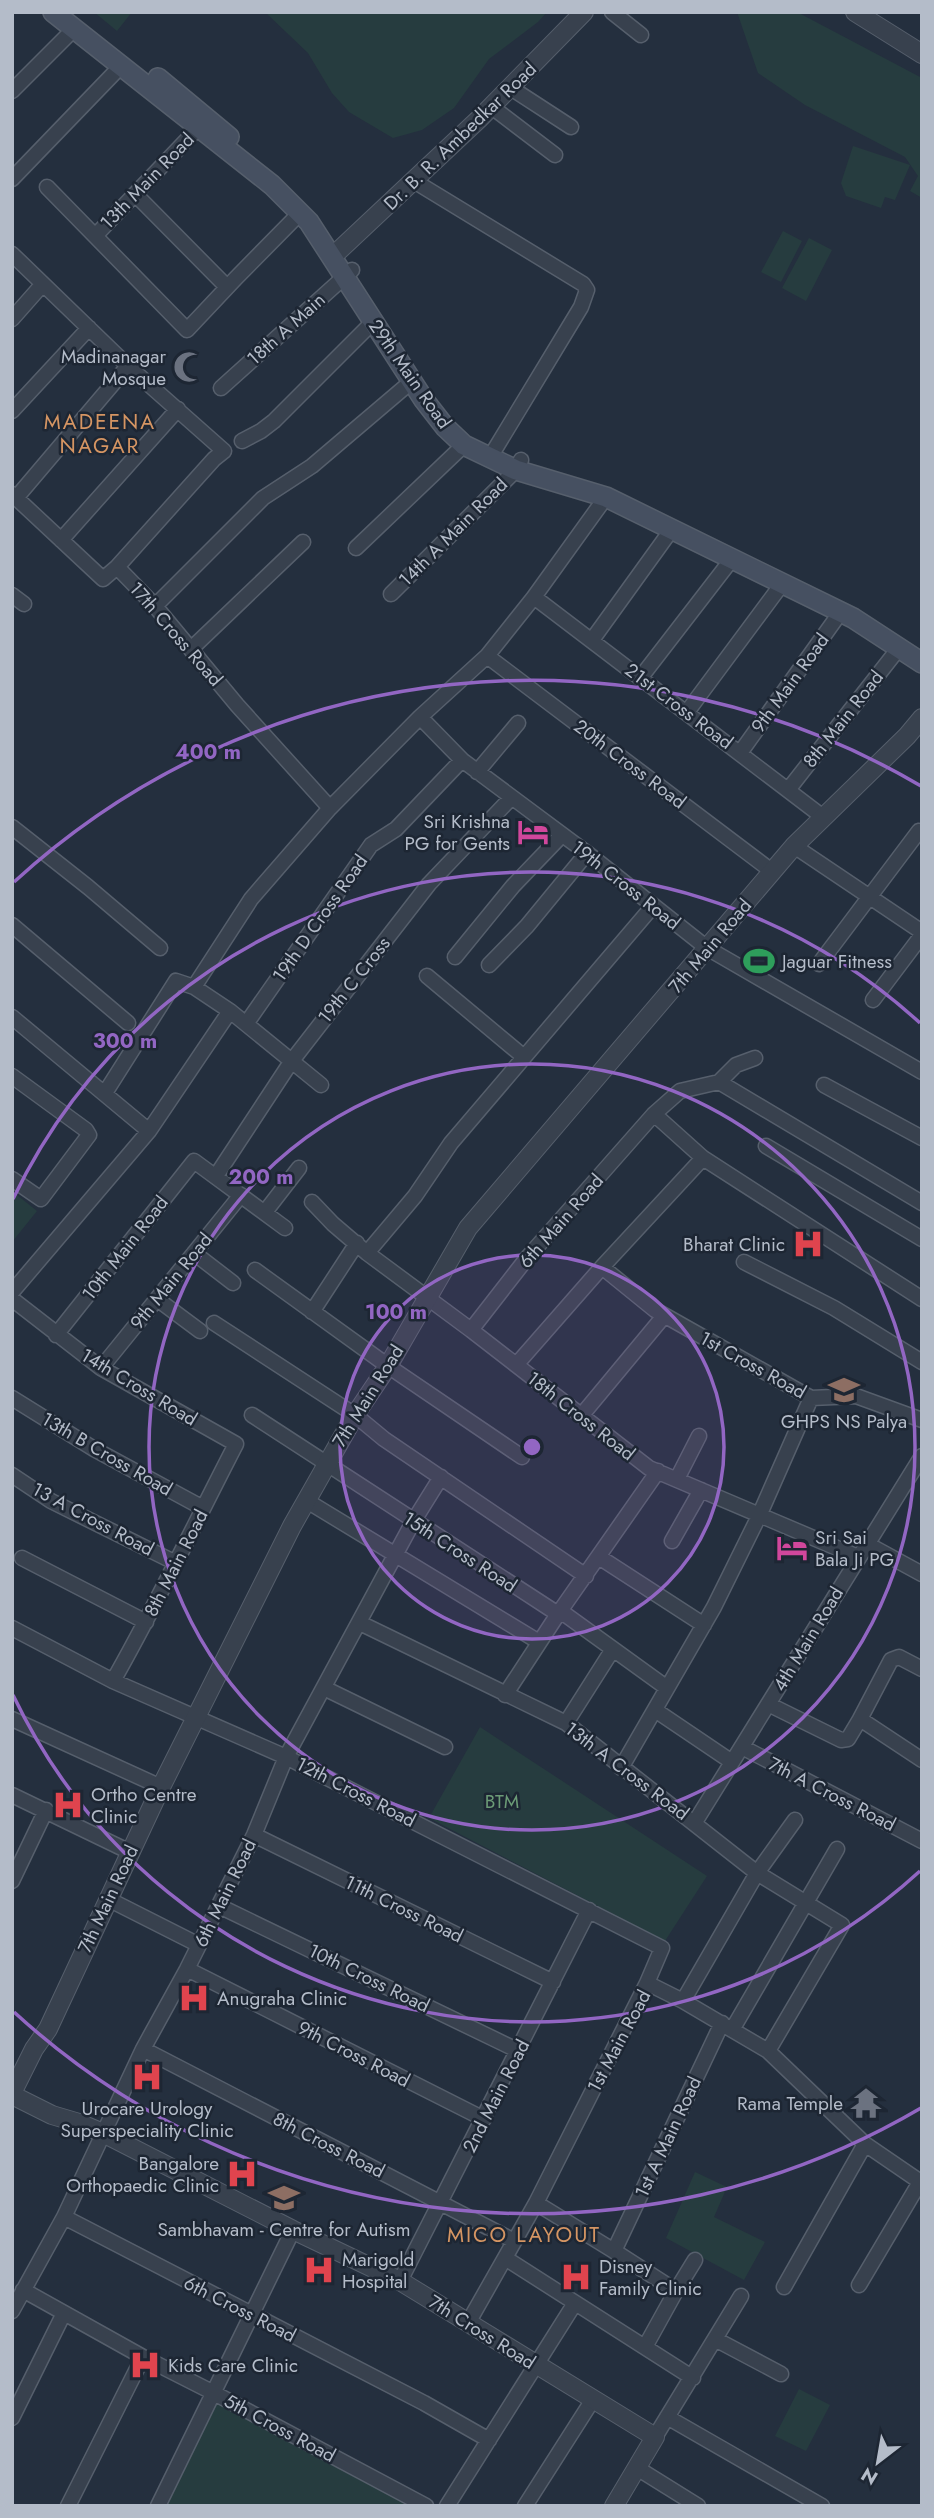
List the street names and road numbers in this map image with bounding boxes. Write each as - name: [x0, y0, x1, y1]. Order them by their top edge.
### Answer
- street label: Dr. B. R. Ambedkar Road: [378, 56, 542, 216]
- street label: 13th Main Road: [94, 127, 200, 235]
- street label: 18th A Main: [241, 287, 331, 371]
- street label: 29th Main Road: [362, 314, 458, 434]
- street label: 14th A Main Road: [392, 471, 514, 593]
- street label: 17th Cross Road: [123, 576, 229, 692]
- street label: 9th Main Road: [745, 628, 835, 738]
- street label: 21st Cross Road: [619, 656, 739, 756]
- street label: 8th Main Road: [796, 665, 890, 773]
- street label: 20th Cross Road: [568, 713, 692, 815]
- street label: 19th Cross Road: [566, 834, 686, 936]
- street label: 19th D Cross Road: [266, 849, 374, 987]
- street label: 7th Main Road: [662, 893, 758, 999]
- street label: 19th C Cross: [312, 931, 397, 1029]
- street label: 6th Main Road: [512, 1168, 610, 1274]
- street label: 10th Main Road: [75, 1190, 175, 1306]
- street label: 9th Main Road: [124, 1227, 218, 1335]
- street label: 1st Cross Road: [695, 1325, 811, 1405]
- street label: 7th Main Road: [326, 1340, 410, 1452]
- street label: 14th Cross Road: [76, 1342, 202, 1432]
- street label: 18th Cross Road: [521, 1365, 641, 1467]
- street label: 13th B Cross Road: [37, 1406, 177, 1502]
- street label: 13 A Cross Road: [27, 1476, 159, 1562]
- street label: 8th Main Road: [137, 1505, 215, 1621]
- street label: 15th Cross Road: [398, 1505, 522, 1599]
- street label: 4th Main Road: [766, 1582, 850, 1696]
- street label: 13th A Cross Road: [559, 1715, 695, 1827]
- street label: 12th Cross Road: [291, 1750, 421, 1834]
- street label: 7th A Cross Road: [763, 1750, 901, 1838]
- street label: 6th Main Road: [187, 1834, 263, 1952]
- street label: 7th Main Road: [71, 1841, 145, 1957]
- street label: 11th Cross Road: [340, 1869, 468, 1949]
- street label: 10th Cross Road: [304, 1937, 434, 2019]
- street label: 1st Main Road: [581, 1985, 657, 2097]
- street label: 9th Cross Road: [293, 2014, 415, 2094]
- street label: 2nd Main Road: [456, 2035, 536, 2157]
- street label: 1st A Main Road: [628, 2072, 708, 2202]
- street label: 8th Cross Road: [268, 2105, 390, 2185]
- street label: 6th Cross Road: [179, 2269, 301, 2349]
- street label: 7th Cross Road: [423, 2288, 541, 2376]
- street label: 5th Cross Road: [220, 2387, 340, 2469]

